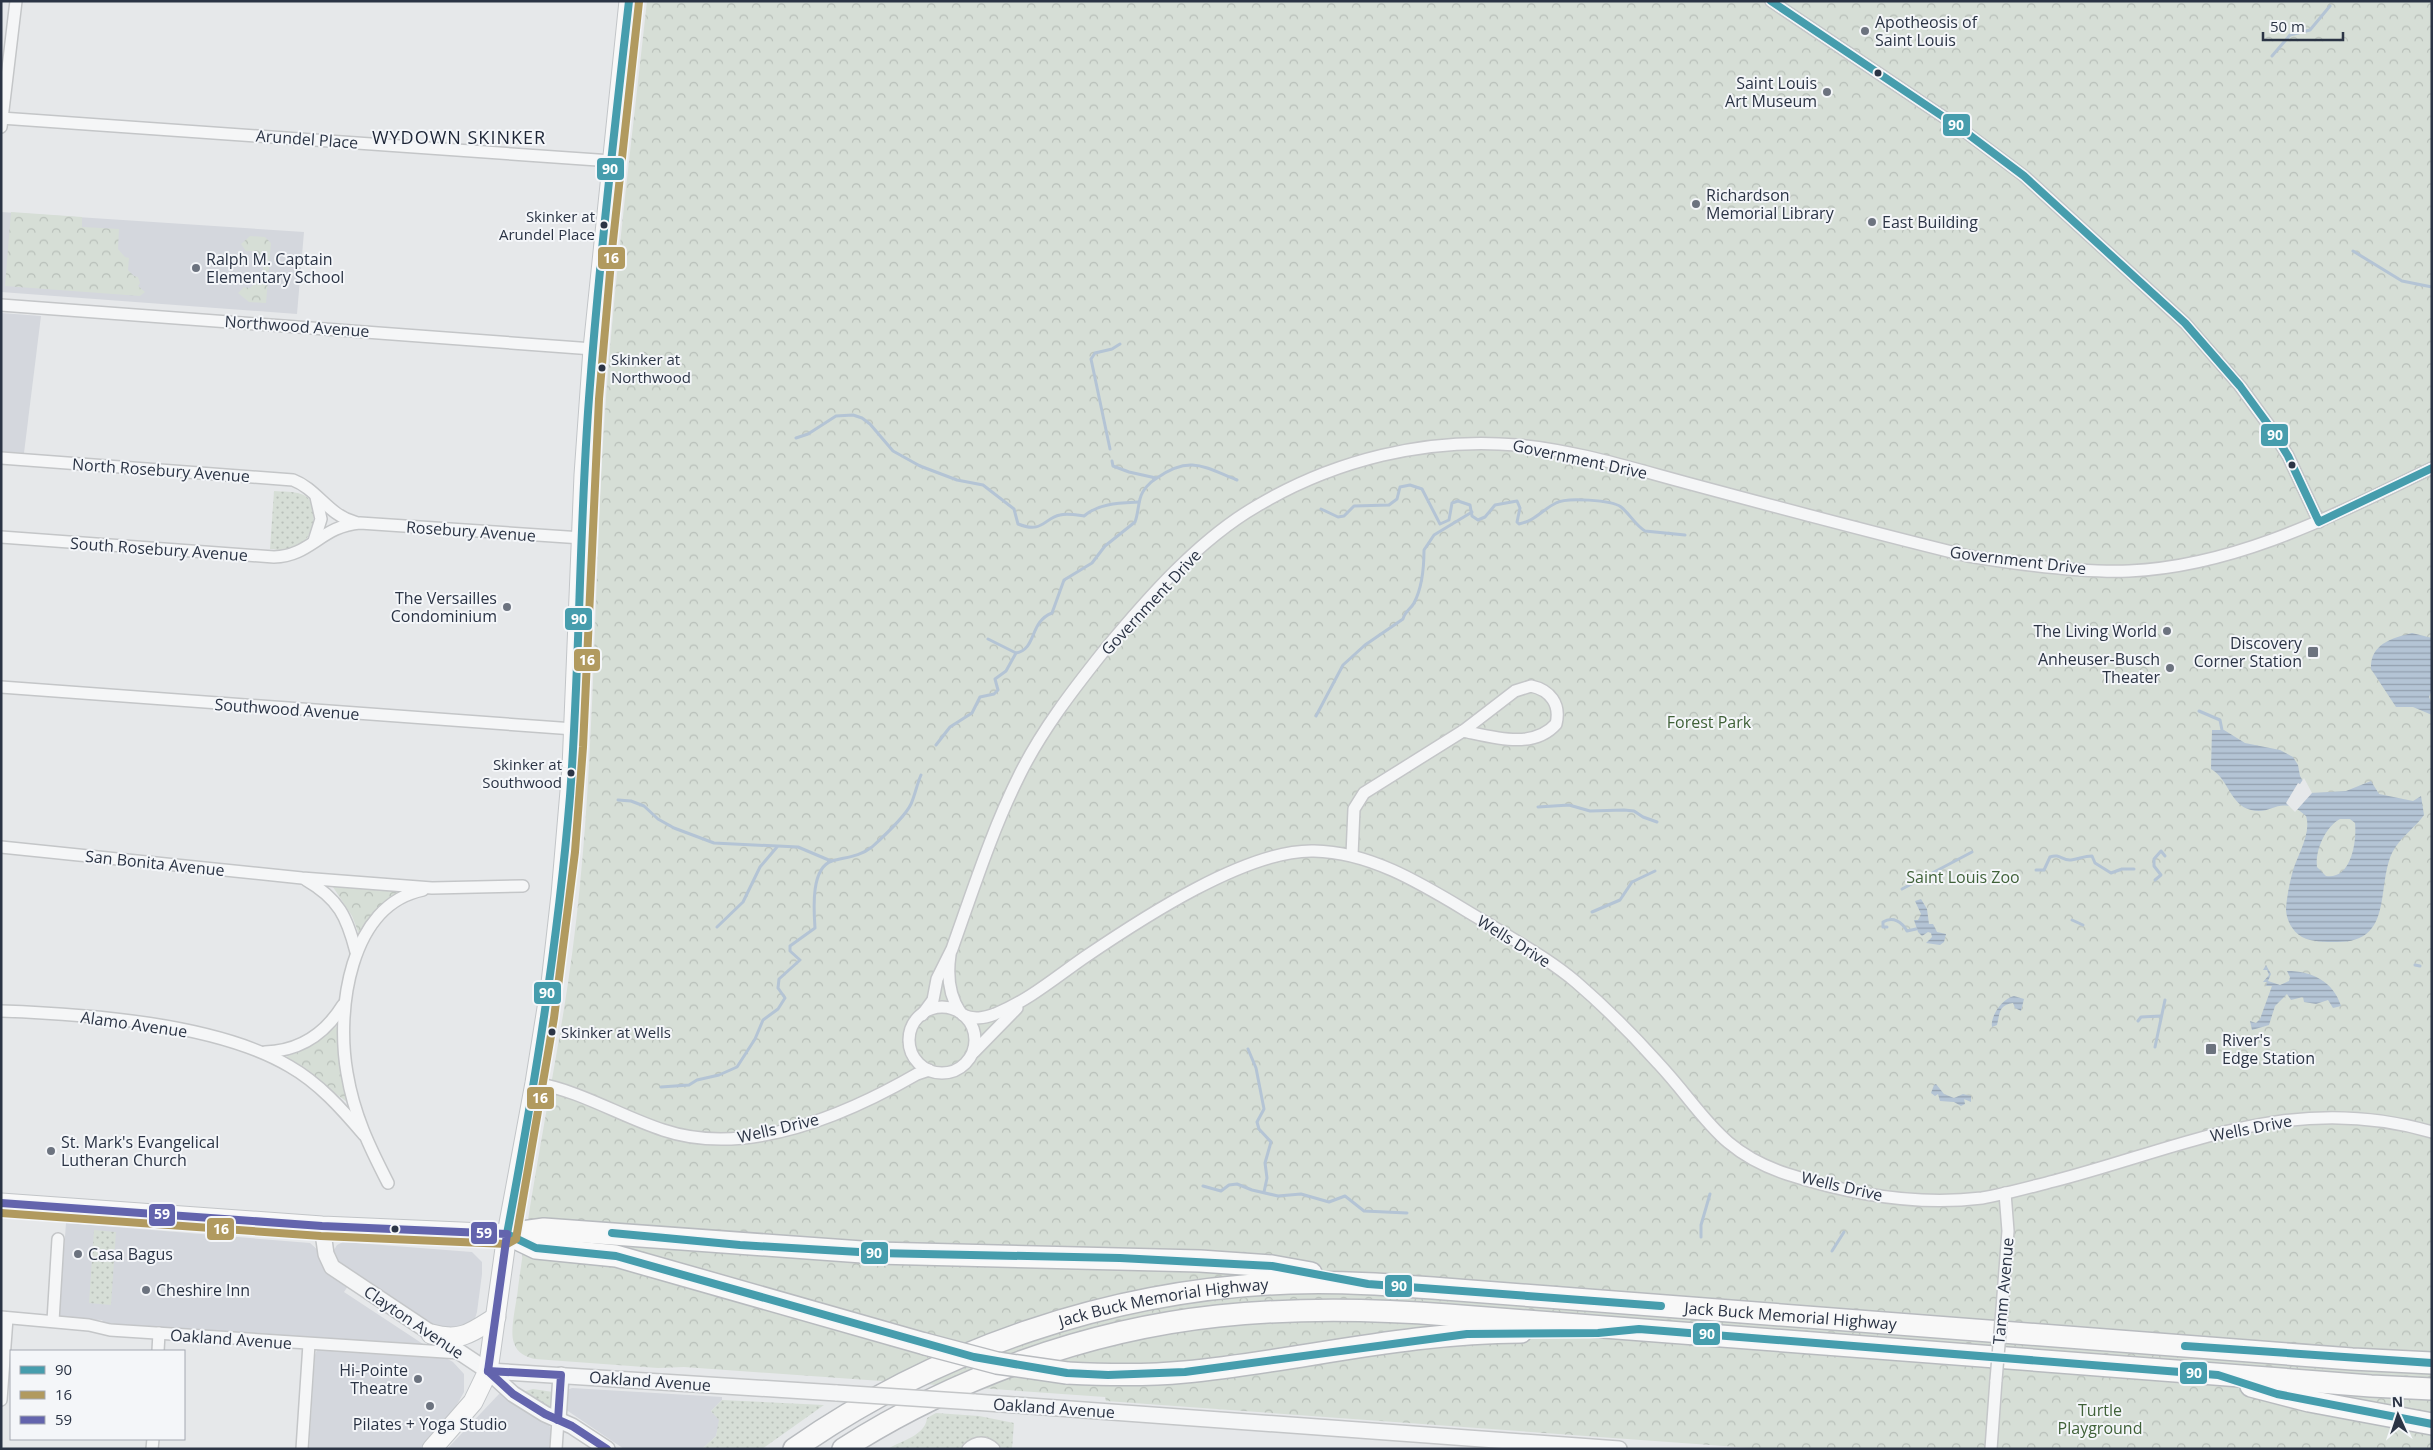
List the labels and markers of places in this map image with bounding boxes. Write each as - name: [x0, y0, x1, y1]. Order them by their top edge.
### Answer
- place label: Apotheosis of Saint Louis: [1875, 11, 1979, 51]
- marker: Apotheosis of Saint Louis: [1859, 25, 1871, 37]
- unlabelled marker: [1873, 68, 1883, 78]
- place label: Saint Louis Art Museum: [1725, 72, 1817, 112]
- marker: Saint Louis Art Museum: [1821, 86, 1833, 98]
- place label: Richardson Memorial Library: [1706, 184, 1835, 224]
- marker: Richardson Memorial Library: [1690, 198, 1702, 210]
- place label: Skinker at Arundel Place: [499, 206, 595, 244]
- place label: East Building: [1882, 211, 1978, 233]
- marker: East Building: [1866, 216, 1878, 228]
- marker: Skinker at Arundel Place: [599, 220, 609, 230]
- place label: Ralph M. Captain Elementary School: [206, 248, 344, 288]
- marker: Ralph M. Captain Elementary School: [190, 262, 202, 274]
- place label: Skinker at Northwood: [611, 349, 691, 387]
- marker: Skinker at Northwood: [597, 363, 607, 373]
- unlabelled marker: [2287, 460, 2297, 470]
- place label: The Versailles Condominium: [391, 587, 497, 627]
- marker: The Versailles Condominium: [501, 601, 513, 613]
- place label: The Living World: [2033, 620, 2157, 642]
- marker: The Living World: [2161, 625, 2173, 637]
- place label: Discovery Corner Station: [2194, 632, 2303, 672]
- marker: Discovery Corner Station: [2306, 645, 2320, 659]
- place label: Anheuser-Busch Theater: [2038, 648, 2160, 688]
- marker: Anheuser-Busch Theater: [2164, 662, 2176, 674]
- place label: Skinker at Southwood: [482, 754, 562, 792]
- marker: Skinker at Southwood: [566, 768, 576, 778]
- place label: Skinker at Wells: [561, 1022, 671, 1042]
- marker: Skinker at Wells: [547, 1027, 557, 1037]
- place label: River's Edge Station: [2222, 1029, 2315, 1069]
- marker: River's Edge Station: [2204, 1042, 2218, 1056]
- place label: St. Mark's Evangelical Lutheran Church: [61, 1131, 219, 1171]
- marker: St. Mark's Evangelical Lutheran Church: [45, 1145, 57, 1157]
- unlabelled marker: [390, 1224, 400, 1234]
- place label: Casa Bagus: [88, 1243, 173, 1265]
- marker: Casa Bagus: [72, 1248, 84, 1260]
- place label: Cheshire Inn: [156, 1279, 250, 1301]
- marker: Cheshire Inn: [140, 1284, 152, 1296]
- place label: Hi-Pointe Theatre: [339, 1359, 408, 1399]
- marker: Hi-Pointe Theatre: [412, 1373, 424, 1385]
- marker: Pilates + Yoga Studio: [424, 1400, 436, 1412]
- place label: Pilates + Yoga Studio: [353, 1413, 507, 1435]

